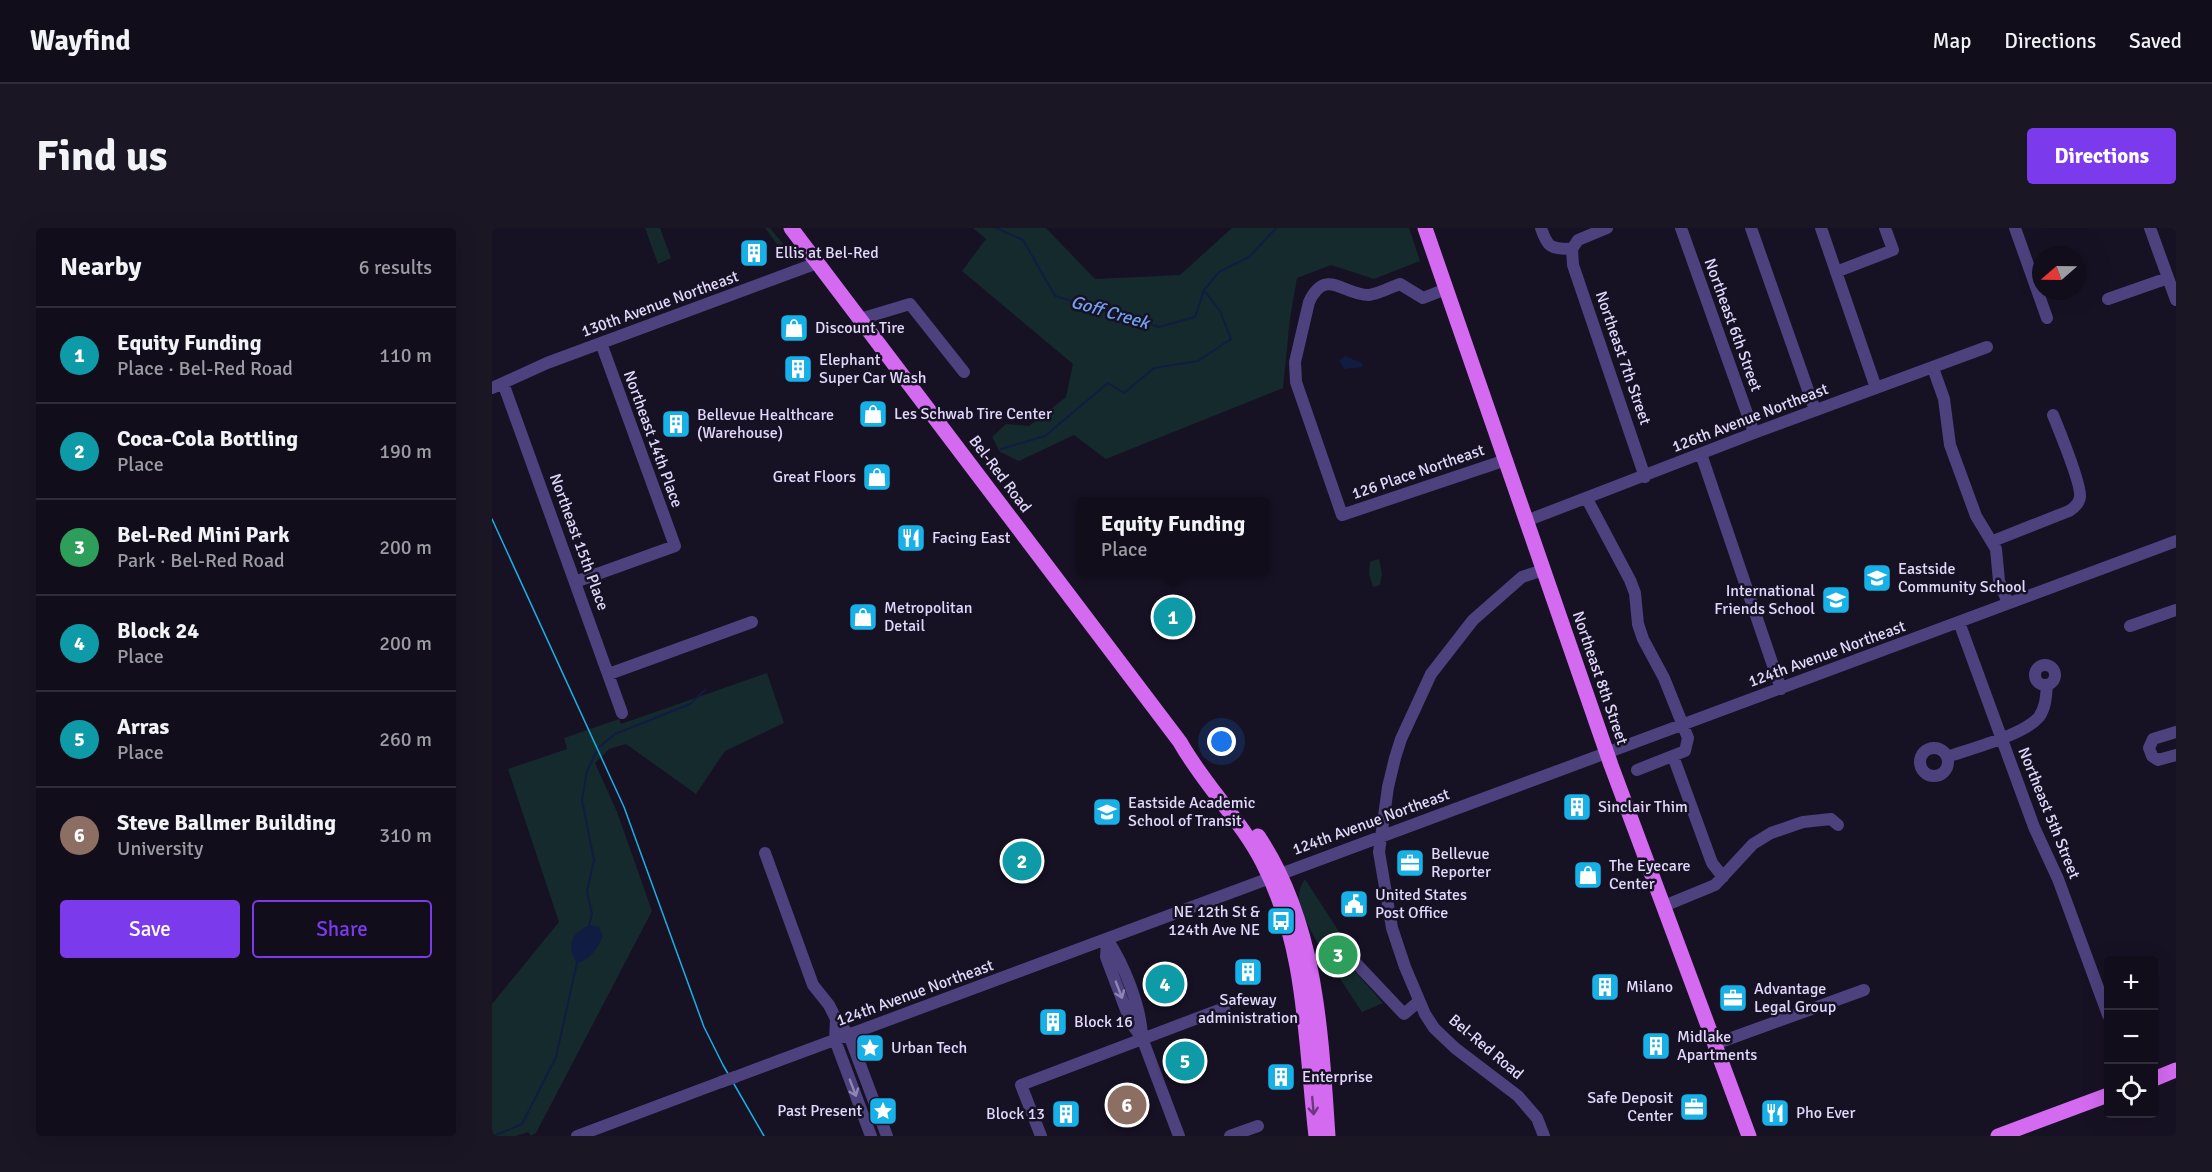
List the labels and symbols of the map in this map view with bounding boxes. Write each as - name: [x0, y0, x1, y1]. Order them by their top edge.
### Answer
- building icon: Ellis at Bel-Red: [738, 237, 770, 269]
- place label: Ellis at Bel-Red: [775, 243, 879, 263]
- north arrow: [2032, 246, 2086, 300]
- street label: Northeast 6th Street: [1700, 256, 1766, 395]
- street label: 130th Avenue Northeast: [579, 266, 742, 342]
- street label: Northeast 7th Street: [1591, 288, 1655, 428]
- water label: Goff Creek: [1068, 290, 1154, 334]
- shop icon: Discount Tire: [778, 312, 810, 344]
- place label: Discount Tire: [815, 318, 905, 338]
- place label: Elephant Super Car Wash: [819, 350, 926, 388]
- building icon: Elephant Super Car Wash: [782, 353, 814, 385]
- street label: Northeast 14th Place: [619, 368, 687, 510]
- street label: 126th Avenue Northeast: [1669, 379, 1831, 457]
- shop icon: Les Schwab Tire Center: [857, 398, 889, 430]
- place label: Les Schwab Tire Center: [894, 404, 1052, 424]
- place label: Bellevue Healthcare (Warehouse): [697, 405, 834, 443]
- building icon: Bellevue Healthcare (Warehouse): [660, 408, 692, 440]
- street label: Bel-Red Road: [964, 431, 1036, 517]
- street label: 126 Place Northeast: [1349, 440, 1487, 504]
- shop icon: Great Floors: [861, 461, 893, 493]
- place label: Great Floors: [773, 467, 856, 487]
- street label: Northeast 15th Place: [545, 471, 613, 613]
- restaurant icon: Facing East: [895, 522, 927, 554]
- place label: Facing East: [932, 528, 1011, 548]
- place label: Eastside Community School: [1898, 559, 2027, 597]
- school or university icon: Eastside Community School: [1861, 562, 1893, 594]
- place label: International Friends School: [1714, 581, 1815, 619]
- school or university icon: International Friends School: [1820, 584, 1852, 616]
- pin: 1: [1154, 594, 1192, 640]
- place label: Metropolitan Detail: [884, 598, 973, 636]
- shop icon: Metropolitan Detail: [847, 601, 879, 633]
- street label: Northeast 8th Street: [1568, 608, 1632, 748]
- street label: 124th Avenue Northeast: [1746, 616, 1909, 692]
- your location: [1207, 727, 1236, 756]
- street label: Northeast 5th Street: [2013, 744, 2085, 882]
- street label: 124th Avenue Northeast: [1290, 784, 1453, 860]
- building icon: Sinclair Thim: [1561, 791, 1593, 823]
- place label: Eastside Academic School of Transit: [1128, 793, 1255, 831]
- school or university icon: Eastside Academic School of Transit: [1091, 796, 1123, 828]
- place label: Sinclair Thim: [1598, 797, 1688, 817]
- pin: 2: [1002, 838, 1042, 884]
- place label: Bellevue Reporter: [1431, 844, 1491, 882]
- office icon: Bellevue Reporter: [1394, 847, 1426, 879]
- place label: The Eyecare Center: [1609, 856, 1690, 894]
- shop icon: The Eyecare Center: [1572, 859, 1604, 891]
- place label: United States Post Office: [1375, 885, 1467, 923]
- public building icon: United States Post Office: [1338, 888, 1370, 920]
- place label: NE 12th St & 124th Ave NE: [1168, 902, 1260, 940]
- bus stop icon: NE 12th St & 124th Ave NE: [1265, 905, 1297, 937]
- pin: 3: [1318, 932, 1358, 978]
- street label: 124th Avenue Northeast: [834, 955, 997, 1031]
- building icon: Safeway administration: [1232, 956, 1264, 988]
- pin: 4: [1146, 962, 1184, 1006]
- building icon: Milano: [1589, 971, 1621, 1003]
- place label: Milano: [1626, 977, 1673, 997]
- place label: Advantage Legal Group: [1754, 979, 1836, 1017]
- one-way arrow: [1114, 981, 1125, 999]
- office icon: Advantage Legal Group: [1717, 982, 1749, 1014]
- place label: Safeway administration: [1198, 990, 1298, 1028]
- building icon: Block 16: [1037, 1006, 1069, 1038]
- street label: Bel-Red Road: [1445, 1010, 1527, 1084]
- place label: Block 16: [1074, 1012, 1133, 1032]
- place label: Midlake Apartments: [1677, 1027, 1757, 1065]
- building icon: Midlake Apartments: [1640, 1030, 1672, 1062]
- place icon: Urban Tech: [854, 1032, 886, 1064]
- place label: Urban Tech: [891, 1038, 967, 1058]
- pin: 5: [1166, 1038, 1204, 1084]
- building icon: Enterprise: [1265, 1061, 1297, 1093]
- place label: Enterprise: [1302, 1067, 1373, 1087]
- one-way arrow: [849, 1078, 860, 1097]
- pin: 6: [1108, 1082, 1146, 1128]
- place label: Safe Deposit Center: [1587, 1088, 1673, 1126]
- office icon: Safe Deposit Center: [1678, 1091, 1710, 1123]
- place icon: Past Present: [867, 1095, 899, 1127]
- one-way arrow: [1308, 1096, 1319, 1116]
- restaurant icon: Pho Ever: [1759, 1097, 1791, 1129]
- building icon: Block 13: [1050, 1098, 1082, 1130]
- place label: Past Present: [777, 1101, 862, 1121]
- place label: Pho Ever: [1796, 1103, 1856, 1123]
- place label: Block 13: [986, 1104, 1045, 1124]

